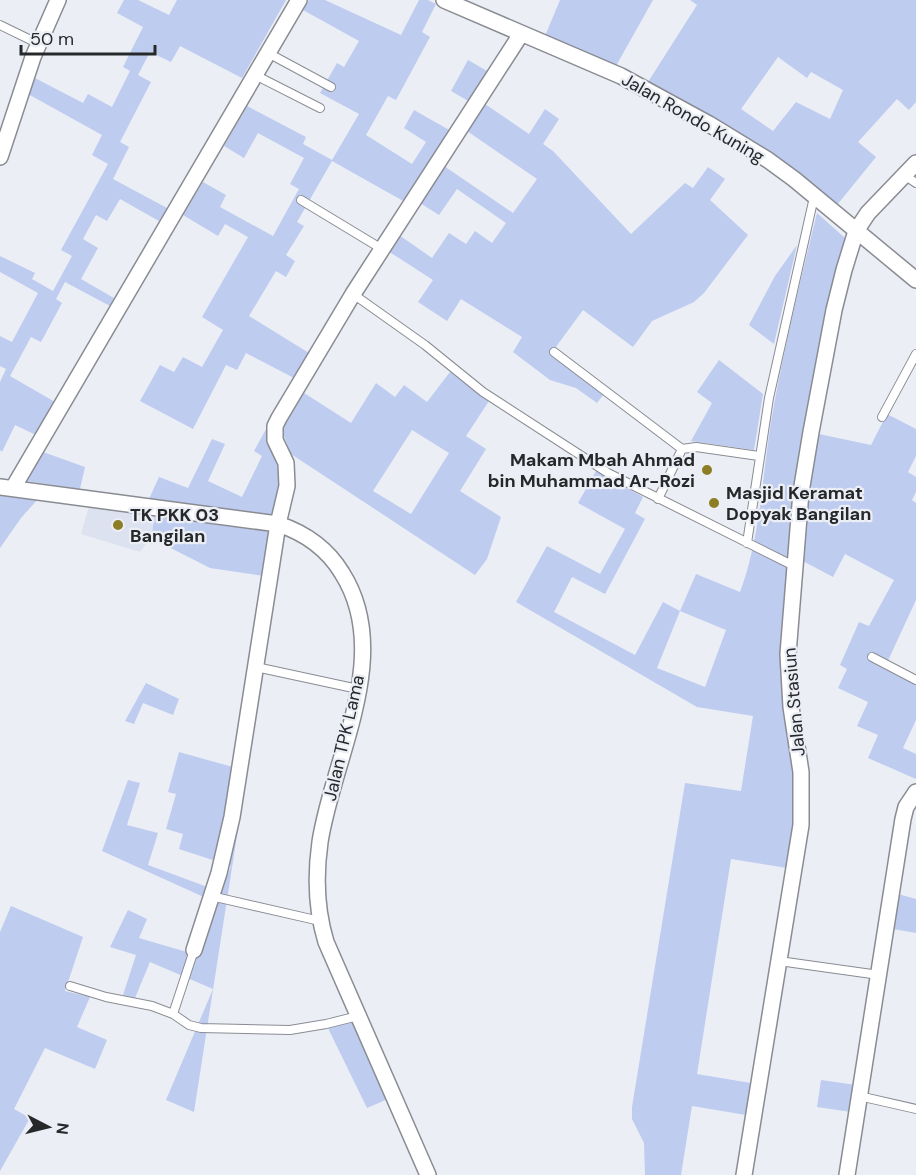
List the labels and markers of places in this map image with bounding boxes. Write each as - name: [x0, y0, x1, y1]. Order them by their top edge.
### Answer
- place label: Makam Mbah Ahmad bin Muhammad Ar-Rozi: [488, 448, 695, 493]
- marker: Makam Mbah Ahmad bin Muhammad Ar-Rozi: [700, 463, 714, 477]
- place label: Masjid Keramat Dopyak Bangilan: [726, 481, 871, 526]
- marker: Masjid Keramat Dopyak Bangilan: [707, 496, 721, 510]
- place label: TK PKK 03 Bangilan: [130, 503, 219, 548]
- marker: TK PKK 03 Bangilan: [111, 518, 125, 532]

